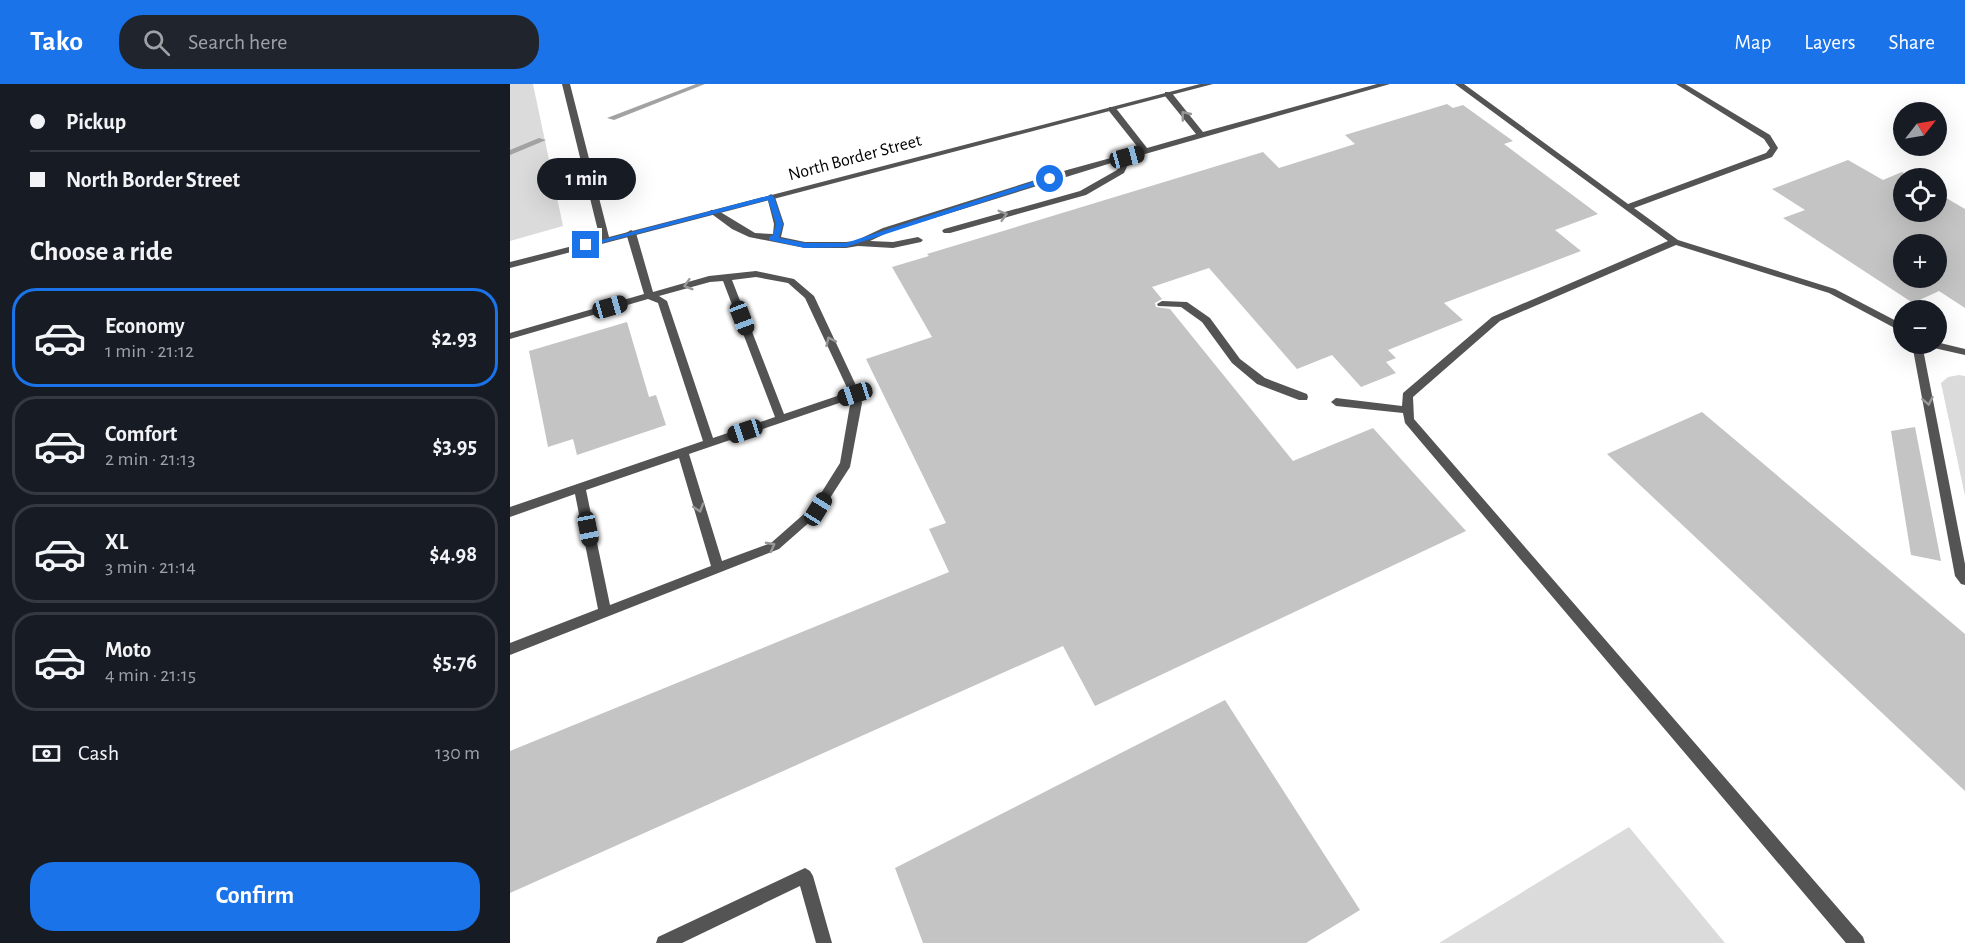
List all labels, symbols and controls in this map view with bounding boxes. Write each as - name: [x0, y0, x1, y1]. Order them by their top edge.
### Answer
- search box: [119, 15, 539, 69]
- icon: search: [140, 26, 173, 59]
- text: Tako: [30, 28, 83, 56]
- text: Search here: [188, 31, 288, 53]
- text: Map: [1735, 32, 1771, 53]
- text: Layers: [1804, 32, 1855, 53]
- text: Share: [1888, 32, 1935, 53]
- north arrow: [1893, 102, 1947, 156]
- map controls: [1893, 102, 1947, 354]
- text: Pickup: [66, 111, 126, 133]
- one-way arrow: [1181, 111, 1192, 122]
- street label: North Border Street: [786, 131, 924, 184]
- car: [1107, 144, 1147, 170]
- callout: 1 min: [536, 158, 635, 200]
- route start: [1036, 165, 1063, 192]
- button: locate: [1893, 168, 1947, 222]
- text: North Border Street: [66, 169, 240, 191]
- text: 1 min: [565, 169, 608, 189]
- one-way arrow: [997, 210, 1008, 222]
- route end: [572, 231, 599, 258]
- button: +: [1893, 234, 1947, 288]
- text: Choose a ride: [30, 238, 173, 265]
- one-way arrow: [683, 278, 693, 290]
- car: [590, 293, 630, 321]
- car: [727, 298, 757, 338]
- button: −: [1893, 300, 1947, 354]
- icon: car: [33, 311, 87, 365]
- text: Economy: [105, 315, 185, 337]
- text: $2.93: [432, 327, 477, 349]
- one-way arrow: [826, 337, 838, 348]
- text: 1 min · 21:12: [105, 341, 194, 361]
- car: [835, 380, 875, 408]
- one-way arrow: [1921, 396, 1934, 406]
- car: [725, 417, 765, 445]
- icon: car: [33, 419, 87, 473]
- text: Comfort: [105, 423, 177, 445]
- text: $3.95: [432, 435, 477, 457]
- text: 2 min · 21:13: [105, 449, 195, 469]
- car: [801, 489, 835, 529]
- one-way arrow: [692, 502, 704, 513]
- car: [576, 510, 600, 548]
- icon: car: [33, 527, 87, 581]
- text: XL: [105, 531, 128, 553]
- one-way arrow: [765, 542, 775, 553]
- text: $4.98: [430, 543, 477, 565]
- text: 3 min · 21:14: [105, 557, 196, 577]
- icon: car: [33, 635, 87, 689]
- text: Moto: [105, 639, 151, 661]
- text: $5.76: [432, 651, 477, 673]
- text: 4 min · 21:15: [105, 665, 196, 685]
- icon: cash: [30, 737, 63, 770]
- text: Cash: [78, 742, 119, 764]
- text: 130 m: [435, 743, 480, 763]
- button: Confirm: [30, 862, 480, 931]

